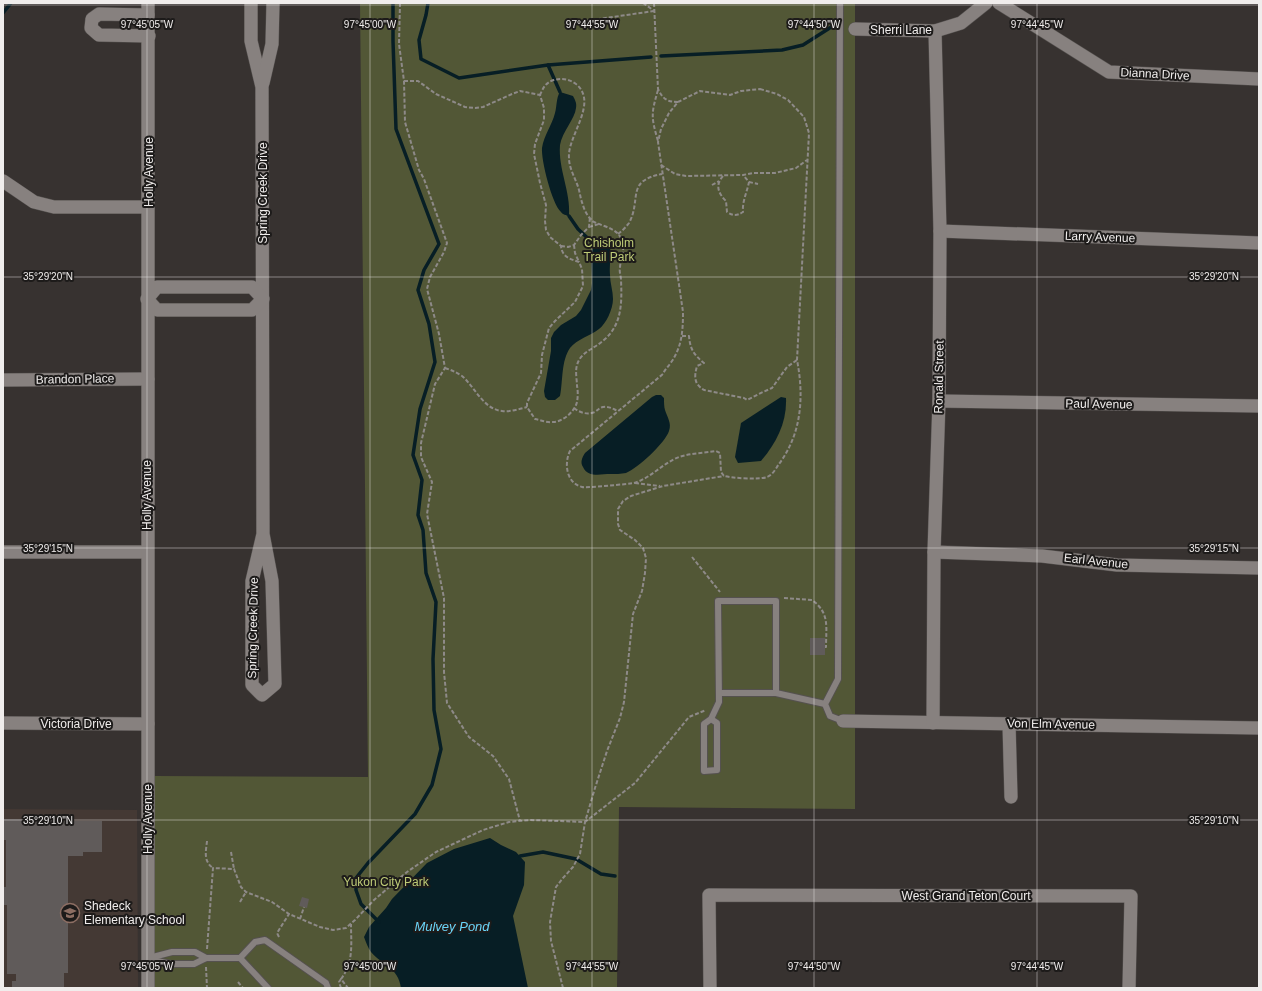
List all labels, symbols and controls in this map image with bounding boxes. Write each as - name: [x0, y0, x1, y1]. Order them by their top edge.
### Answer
- text: 97°45'05"W: [121, 19, 174, 30]
- text: 97°45'00"W: [344, 19, 397, 30]
- text: 97°44'55"W: [566, 19, 619, 30]
- text: 97°44'50"W: [788, 19, 841, 30]
- text: 97°44'45"W: [1011, 19, 1064, 30]
- street label: Sherri Lane: [870, 23, 932, 37]
- street label: Dianna Drive: [1120, 65, 1190, 83]
- street label: Holly Avenue: [142, 137, 156, 207]
- street label: Spring Creek Drive: [256, 142, 270, 244]
- street label: Larry Avenue: [1065, 229, 1136, 245]
- park label: Chisholm Trail Park: [584, 236, 635, 264]
- text: 35°29'20"N: [23, 271, 73, 282]
- text: 35°29'20"N: [1189, 271, 1239, 282]
- street label: Ronald Street: [931, 340, 947, 414]
- street label: Brandon Place: [36, 371, 115, 387]
- street label: Paul Avenue: [1065, 396, 1133, 412]
- street label: Holly Avenue: [140, 460, 154, 530]
- text: 35°29'15"N: [23, 543, 73, 554]
- text: 35°29'15"N: [1189, 543, 1239, 554]
- street label: Earl Avenue: [1063, 551, 1129, 571]
- street label: Spring Creek Drive: [245, 577, 261, 679]
- street label: Von Elm Avenue: [1007, 716, 1095, 732]
- street label: Victoria Drive: [40, 717, 112, 731]
- street label: Holly Avenue: [141, 784, 155, 854]
- text: 35°29'10"N: [23, 815, 73, 826]
- text: 35°29'10"N: [1189, 815, 1239, 826]
- park label: Yukon City Park: [343, 875, 430, 889]
- street label: West Grand Teton Court: [902, 889, 1031, 903]
- place label: Shedeck Elementary School: [84, 899, 185, 927]
- school or university icon: Shedeck Elementary School: [59, 902, 81, 924]
- water label: Mulvey Pond: [414, 919, 490, 934]
- text: 97°45'05"W: [121, 961, 174, 972]
- text: 97°45'00"W: [344, 961, 397, 972]
- text: 97°44'55"W: [566, 961, 619, 972]
- text: 97°44'50"W: [788, 961, 841, 972]
- text: 97°44'45"W: [1011, 961, 1064, 972]

